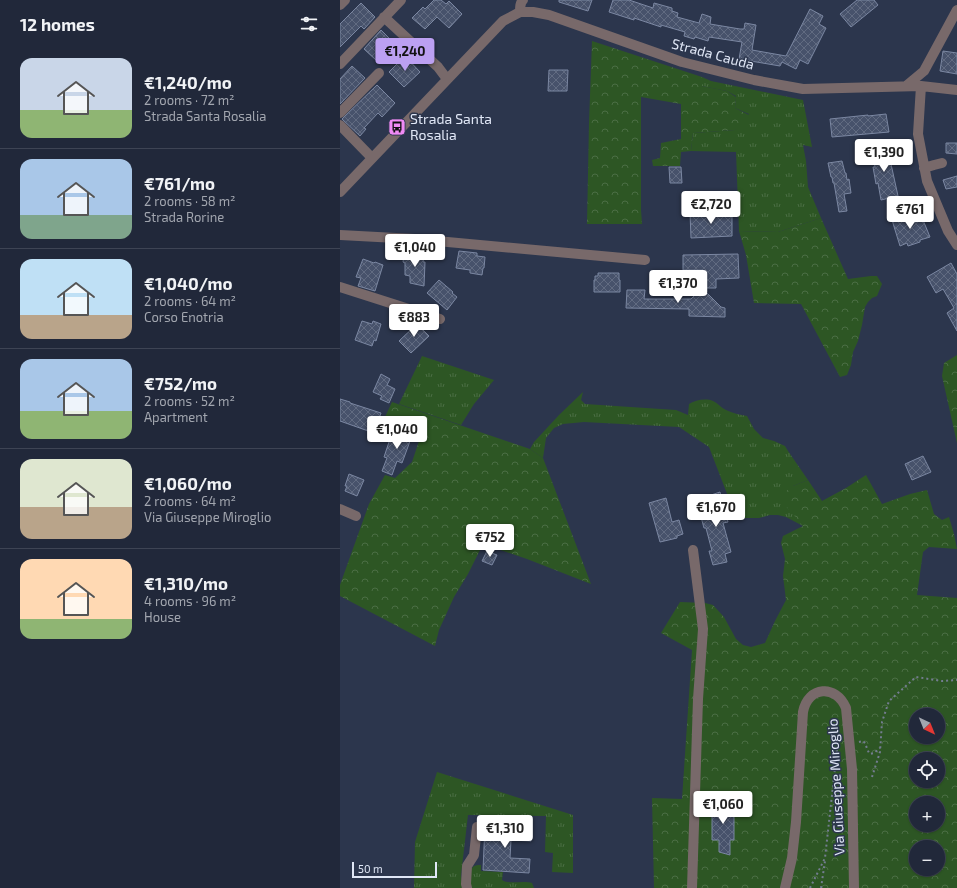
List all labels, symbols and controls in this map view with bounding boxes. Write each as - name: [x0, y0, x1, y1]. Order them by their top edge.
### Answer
- icon: filters: [298, 13, 320, 35]
- text: 12 homes: [20, 14, 95, 34]
- street label: Strada Cauda: [670, 34, 756, 73]
- pin: €1,240: [372, 38, 438, 72]
- text: €1,240: [384, 43, 426, 59]
- text: €1,240/mo: [144, 72, 232, 92]
- icon: home: [52, 74, 100, 122]
- text: 2 rooms · 72 m²: [144, 92, 235, 108]
- text: Strada Santa Rosalia: [144, 108, 266, 124]
- place label: Strada Santa Rosalia: [410, 110, 492, 143]
- bus stop icon: Strada Santa Rosalia: [387, 117, 407, 137]
- pin: €1,390: [851, 139, 917, 173]
- text: €1,390: [864, 144, 904, 160]
- text: €761/mo: [144, 173, 215, 193]
- icon: home: [52, 175, 100, 223]
- pin: €2,720: [678, 191, 744, 225]
- text: 2 rooms · 58 m²: [144, 193, 235, 209]
- text: €2,720: [690, 196, 732, 212]
- pin: €761: [886, 196, 934, 230]
- text: €761: [896, 201, 924, 217]
- text: Strada Rorine: [144, 209, 224, 225]
- pin: €1,040: [382, 234, 448, 268]
- text: €1,040: [394, 239, 436, 255]
- pin: €1,370: [645, 270, 711, 304]
- text: €1,040/mo: [144, 273, 233, 293]
- icon: home: [52, 275, 100, 323]
- text: €1,370: [658, 275, 698, 291]
- text: 2 rooms · 64 m²: [144, 293, 236, 309]
- pin: €883: [390, 304, 438, 338]
- text: Corso Enotria: [144, 309, 224, 325]
- text: €883: [398, 309, 430, 325]
- text: €752/mo: [144, 373, 217, 393]
- icon: home: [52, 375, 100, 423]
- text: 2 rooms · 52 m²: [144, 393, 235, 409]
- text: Apartment: [144, 409, 208, 425]
- pin: €1,040: [364, 416, 430, 450]
- text: €1,040: [376, 421, 418, 437]
- text: €1,060/mo: [144, 473, 232, 493]
- icon: home: [52, 475, 100, 523]
- text: 2 rooms · 64 m²: [144, 493, 236, 509]
- pin: €1,670: [683, 494, 749, 528]
- text: €1,670: [696, 499, 736, 515]
- text: Via Giuseppe Miroglio: [144, 509, 271, 525]
- pin: €752: [466, 524, 514, 558]
- text: €752: [475, 529, 505, 545]
- text: €1,310/mo: [144, 573, 228, 593]
- icon: home: [52, 575, 100, 623]
- text: 4 rooms · 96 m²: [144, 593, 236, 609]
- text: House: [144, 609, 181, 625]
- north arrow: [909, 708, 945, 744]
- map controls: [909, 708, 945, 876]
- street label: Via Giuseppe Miroglio: [823, 718, 848, 856]
- button: locate: [909, 752, 945, 788]
- pin: €1,060: [690, 791, 756, 825]
- text: €1,060: [702, 796, 744, 812]
- button: +: [909, 796, 945, 832]
- pin: €1,310: [472, 815, 538, 849]
- text: €1,310: [486, 820, 524, 836]
- button: −: [909, 840, 945, 876]
- scale bar: [352, 860, 437, 879]
- text: 50 m: [358, 862, 383, 875]

